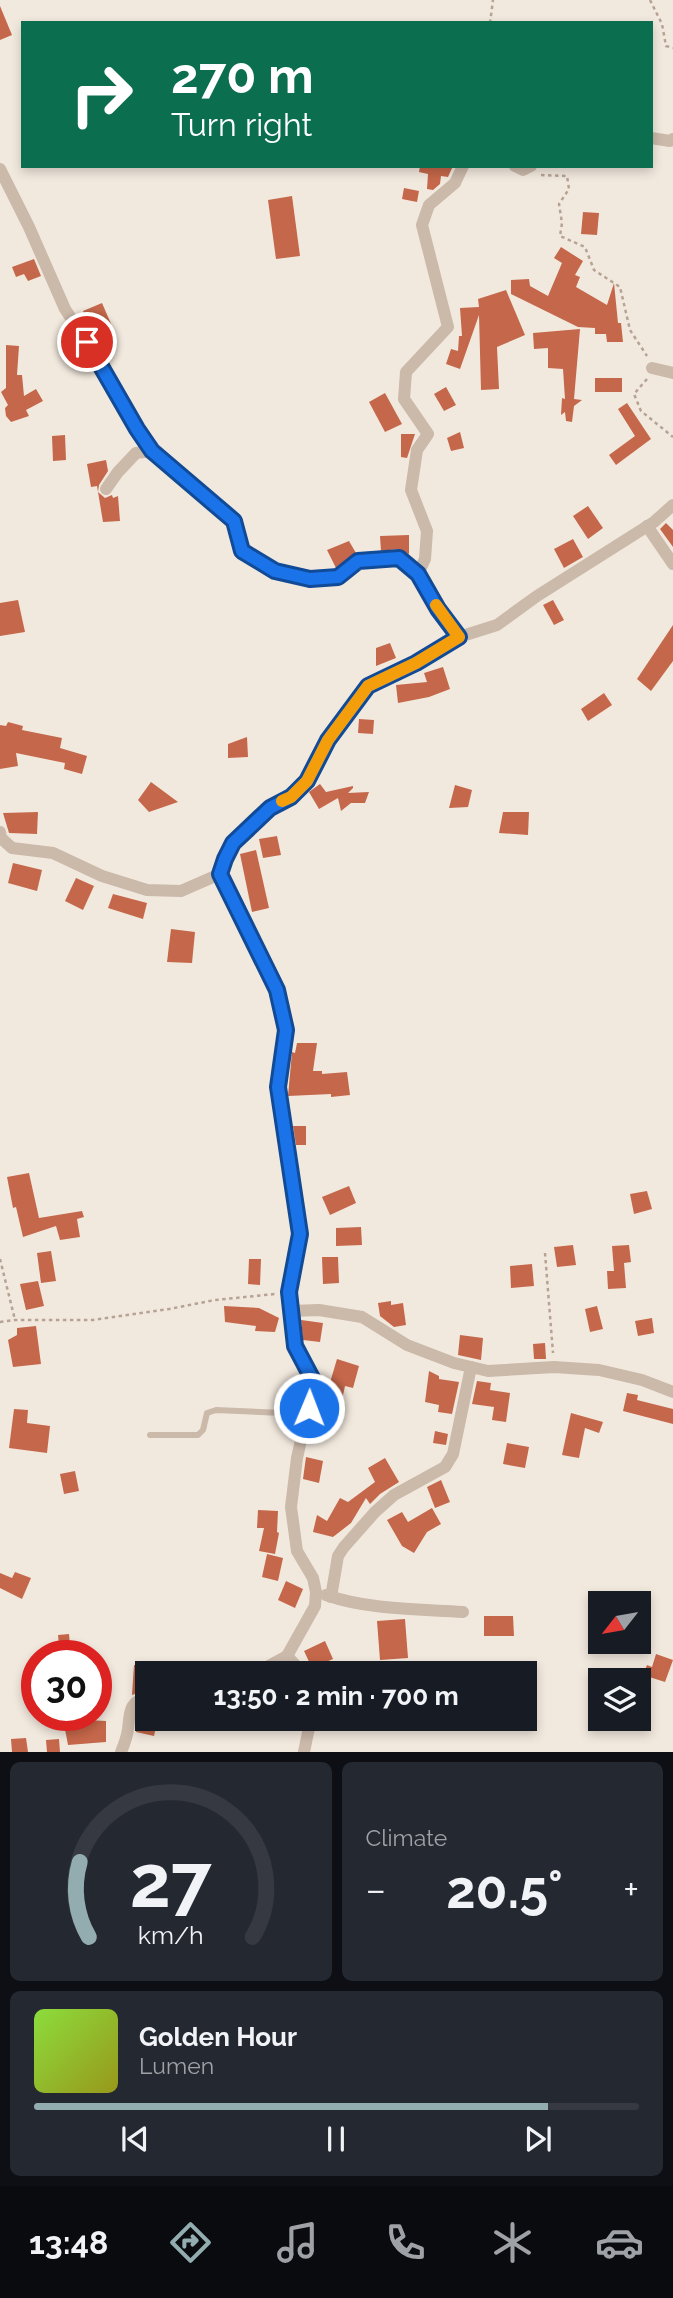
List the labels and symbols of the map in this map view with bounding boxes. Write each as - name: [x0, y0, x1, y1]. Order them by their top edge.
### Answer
- pin: [57, 312, 117, 372]
- position arrow: [272, 1371, 346, 1445]
- north arrow: [588, 1591, 651, 1654]
- speed limit sign: 30: [21, 1640, 112, 1731]

